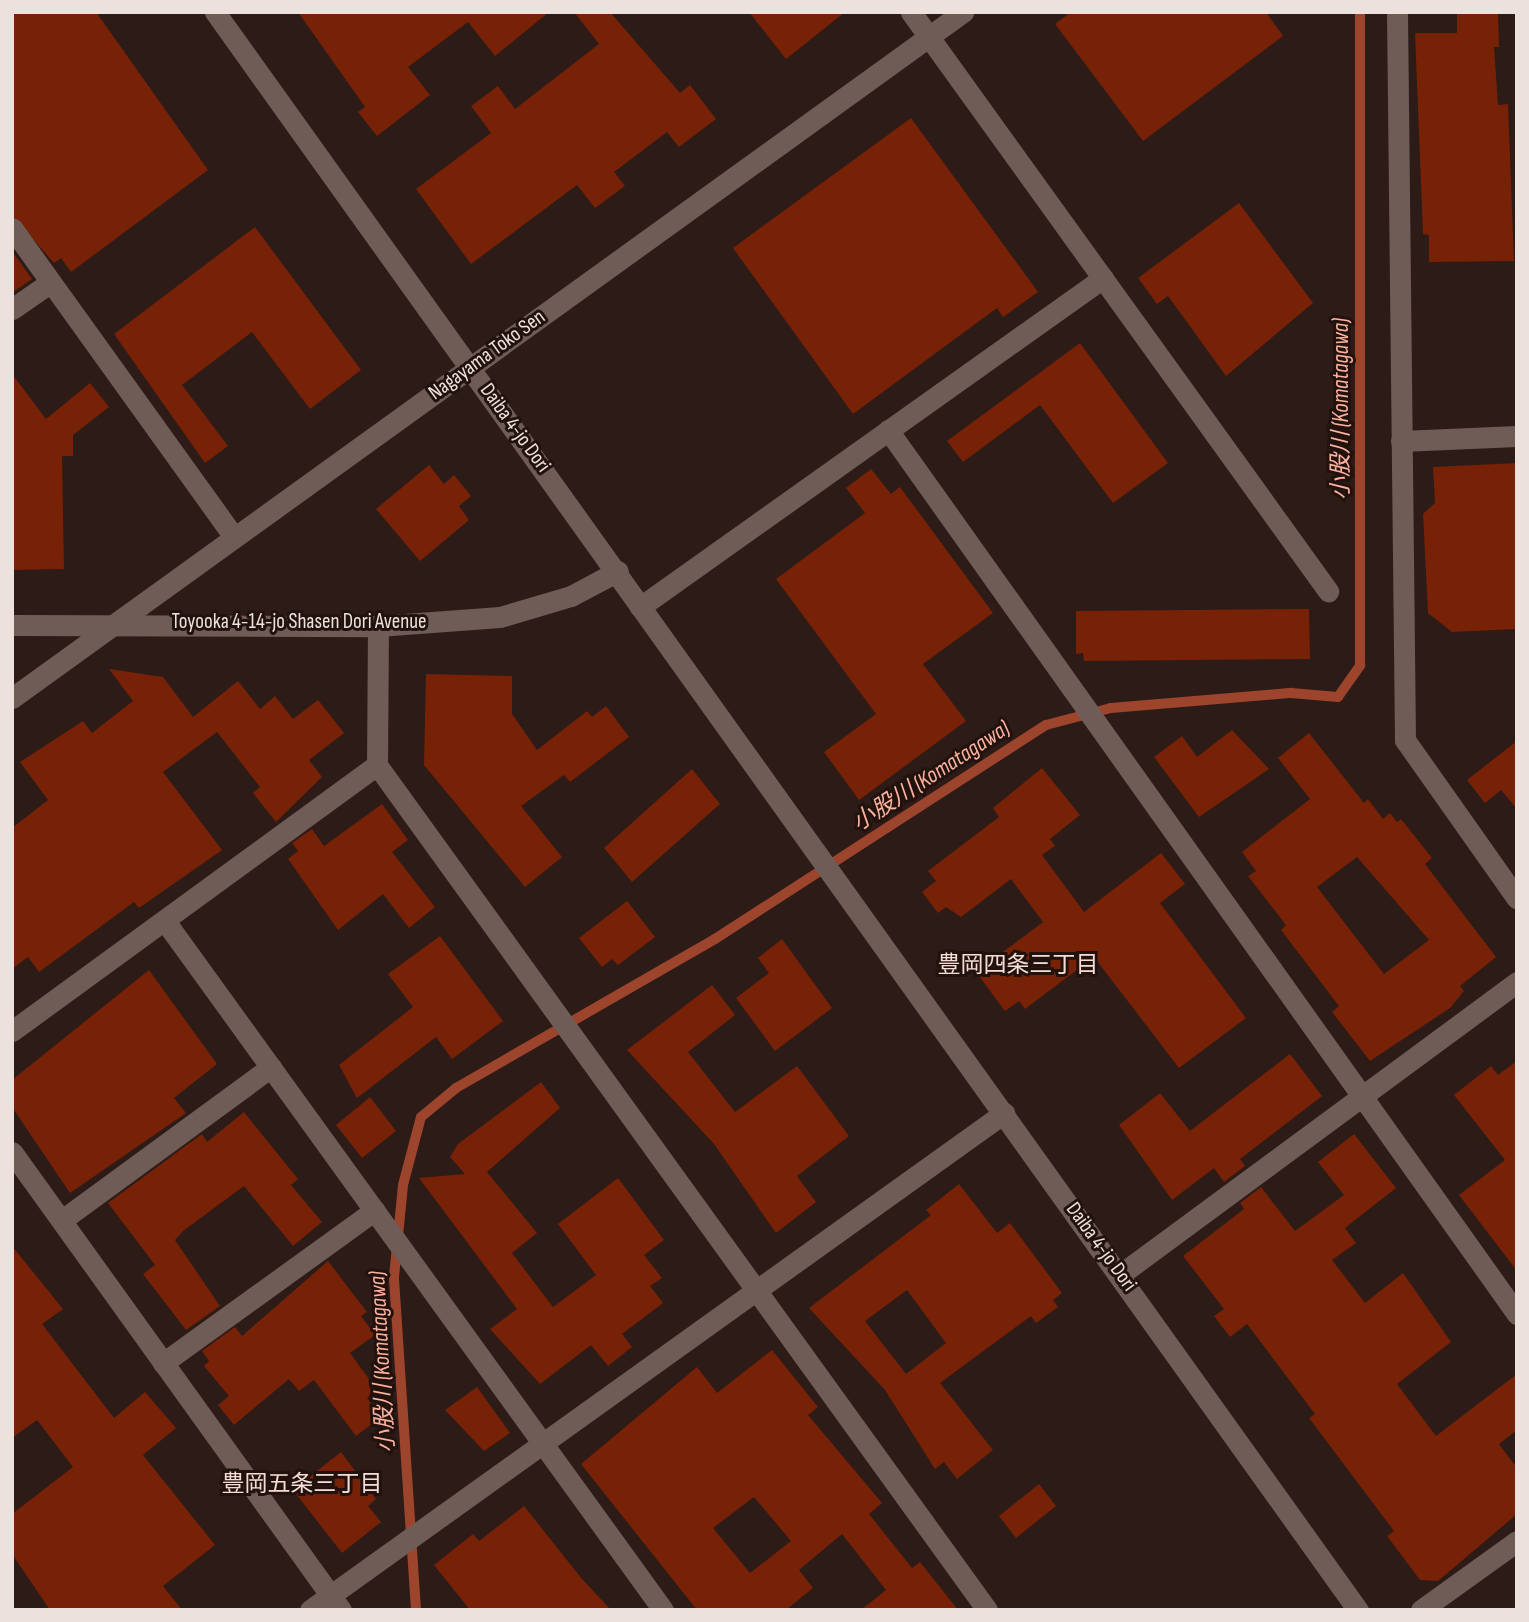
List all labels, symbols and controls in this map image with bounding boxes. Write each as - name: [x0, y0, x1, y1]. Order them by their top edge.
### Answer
- street label: Nagayama Toko Sen: [424, 304, 550, 406]
- water label: 小股川 (Komatagawa): [1327, 318, 1355, 500]
- street label: Daiba 4-jo Dori: [474, 379, 556, 477]
- street label: Toyooka 4-14-jo Shasen Dori Avenue: [172, 609, 426, 635]
- water label: 小股川 (Komatagawa): [847, 715, 1015, 837]
- district label: 豊岡四条三丁目: [938, 951, 1098, 979]
- street label: Daiba 4-jo Dori: [1060, 1198, 1142, 1296]
- water label: 小股川 (Komatagawa): [363, 1270, 401, 1454]
- district label: 豊岡五条三丁目: [222, 1470, 382, 1498]

